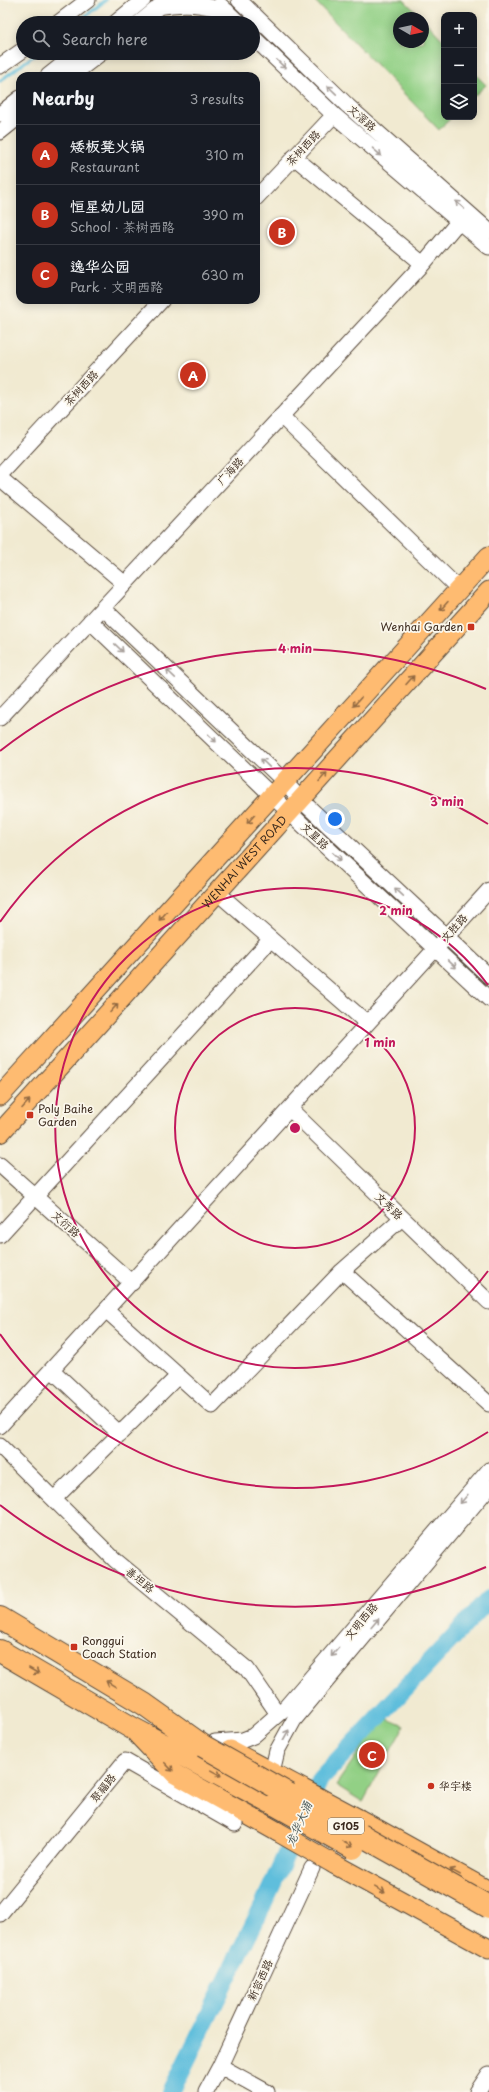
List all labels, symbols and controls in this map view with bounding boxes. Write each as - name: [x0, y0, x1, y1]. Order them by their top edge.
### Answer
- north arrow: [393, 12, 429, 48]
- map controls: [441, 12, 477, 120]
- button: +: [441, 12, 477, 48]
- search box: [16, 16, 260, 60]
- icon: search: [30, 27, 52, 49]
- text: Search here: [62, 27, 148, 50]
- button: −: [441, 48, 477, 84]
- one-way arrow: [276, 59, 286, 69]
- button: layers: [441, 84, 477, 120]
- text: Nearby: [32, 85, 94, 111]
- one-way arrow: [327, 85, 337, 95]
- text: 3 results: [190, 89, 244, 108]
- street label: 文滘路: [344, 100, 380, 135]
- street label: 茶树西路: [281, 126, 324, 170]
- text: 矮板凳火锅: [70, 134, 145, 157]
- text: A: [40, 145, 50, 164]
- text: 310 m: [205, 145, 244, 164]
- one-way arrow: [371, 147, 382, 156]
- text: Restaurant: [70, 157, 140, 176]
- text: 恒星幼儿园: [70, 194, 145, 217]
- one-way arrow: [455, 201, 465, 210]
- text: B: [41, 205, 49, 224]
- text: 390 m: [202, 205, 244, 224]
- text: School · 茶树西路: [70, 217, 175, 236]
- pin: B: [269, 217, 295, 247]
- text: 逸华公园: [70, 254, 130, 277]
- text: C: [40, 265, 50, 284]
- text: 630 m: [201, 265, 244, 284]
- text: Park · 文明西路: [70, 277, 163, 296]
- pin: A: [180, 360, 206, 390]
- street label: 茶树西路: [59, 366, 102, 410]
- street label: 广海路: [212, 453, 247, 489]
- one-way arrow: [440, 601, 449, 611]
- place label: Wenhai Garden: [380, 618, 463, 635]
- marker: Wenhai Garden: [466, 622, 476, 632]
- text: 4 min: [278, 639, 312, 657]
- one-way arrow: [114, 643, 124, 653]
- one-way arrow: [166, 669, 176, 678]
- one-way arrow: [405, 675, 414, 685]
- one-way arrow: [353, 697, 362, 707]
- one-way arrow: [207, 733, 217, 743]
- one-way arrow: [260, 758, 270, 768]
- one-way arrow: [318, 772, 328, 782]
- text: 3 min: [430, 792, 464, 810]
- your location: [325, 809, 345, 829]
- street label: WENHAI WEST ROAD: [198, 811, 291, 912]
- one-way arrow: [247, 814, 256, 824]
- street label: 文星路: [297, 818, 333, 853]
- one-way arrow: [332, 852, 342, 861]
- one-way arrow: [394, 887, 404, 897]
- text: 2 min: [379, 901, 413, 919]
- one-way arrow: [159, 910, 168, 921]
- street label: 文胜路: [436, 910, 471, 946]
- one-way arrow: [447, 960, 457, 969]
- one-way arrow: [109, 1003, 118, 1013]
- text: 1 min: [364, 1033, 396, 1051]
- one-way arrow: [21, 1099, 31, 1109]
- place label: Poly Baihe Garden: [38, 1100, 93, 1130]
- marker: Poly Baihe Garden: [25, 1110, 35, 1120]
- centre of rings: [288, 1121, 302, 1135]
- street label: 文秀路: [372, 1188, 407, 1223]
- street label: 文衍路: [48, 1206, 84, 1241]
- one-way arrow: [459, 1494, 468, 1505]
- street label: 善坦路: [122, 1562, 158, 1597]
- street label: 文明西路: [340, 1598, 381, 1643]
- one-way arrow: [371, 1618, 380, 1628]
- place label: Ronggui Coach Station: [82, 1632, 157, 1662]
- marker: Ronggui Coach Station: [69, 1642, 79, 1652]
- one-way arrow: [330, 1647, 339, 1657]
- one-way arrow: [28, 1667, 40, 1675]
- one-way arrow: [106, 1680, 117, 1688]
- one-way arrow: [282, 1730, 290, 1742]
- pin: C: [359, 1740, 385, 1770]
- one-way arrow: [164, 1762, 173, 1772]
- one-way arrow: [210, 1769, 222, 1777]
- street label: 聚福路: [86, 1770, 120, 1806]
- place label: 华宇楼: [439, 1777, 472, 1794]
- marker: 华宇楼: [426, 1781, 436, 1791]
- water label: 龙华大涌: [280, 1797, 316, 1849]
- road number: G105: [328, 1818, 364, 1834]
- one-way arrow: [341, 1841, 353, 1849]
- one-way arrow: [449, 1868, 461, 1875]
- one-way arrow: [374, 1886, 386, 1894]
- street label: 新容西路: [243, 1956, 277, 2003]

